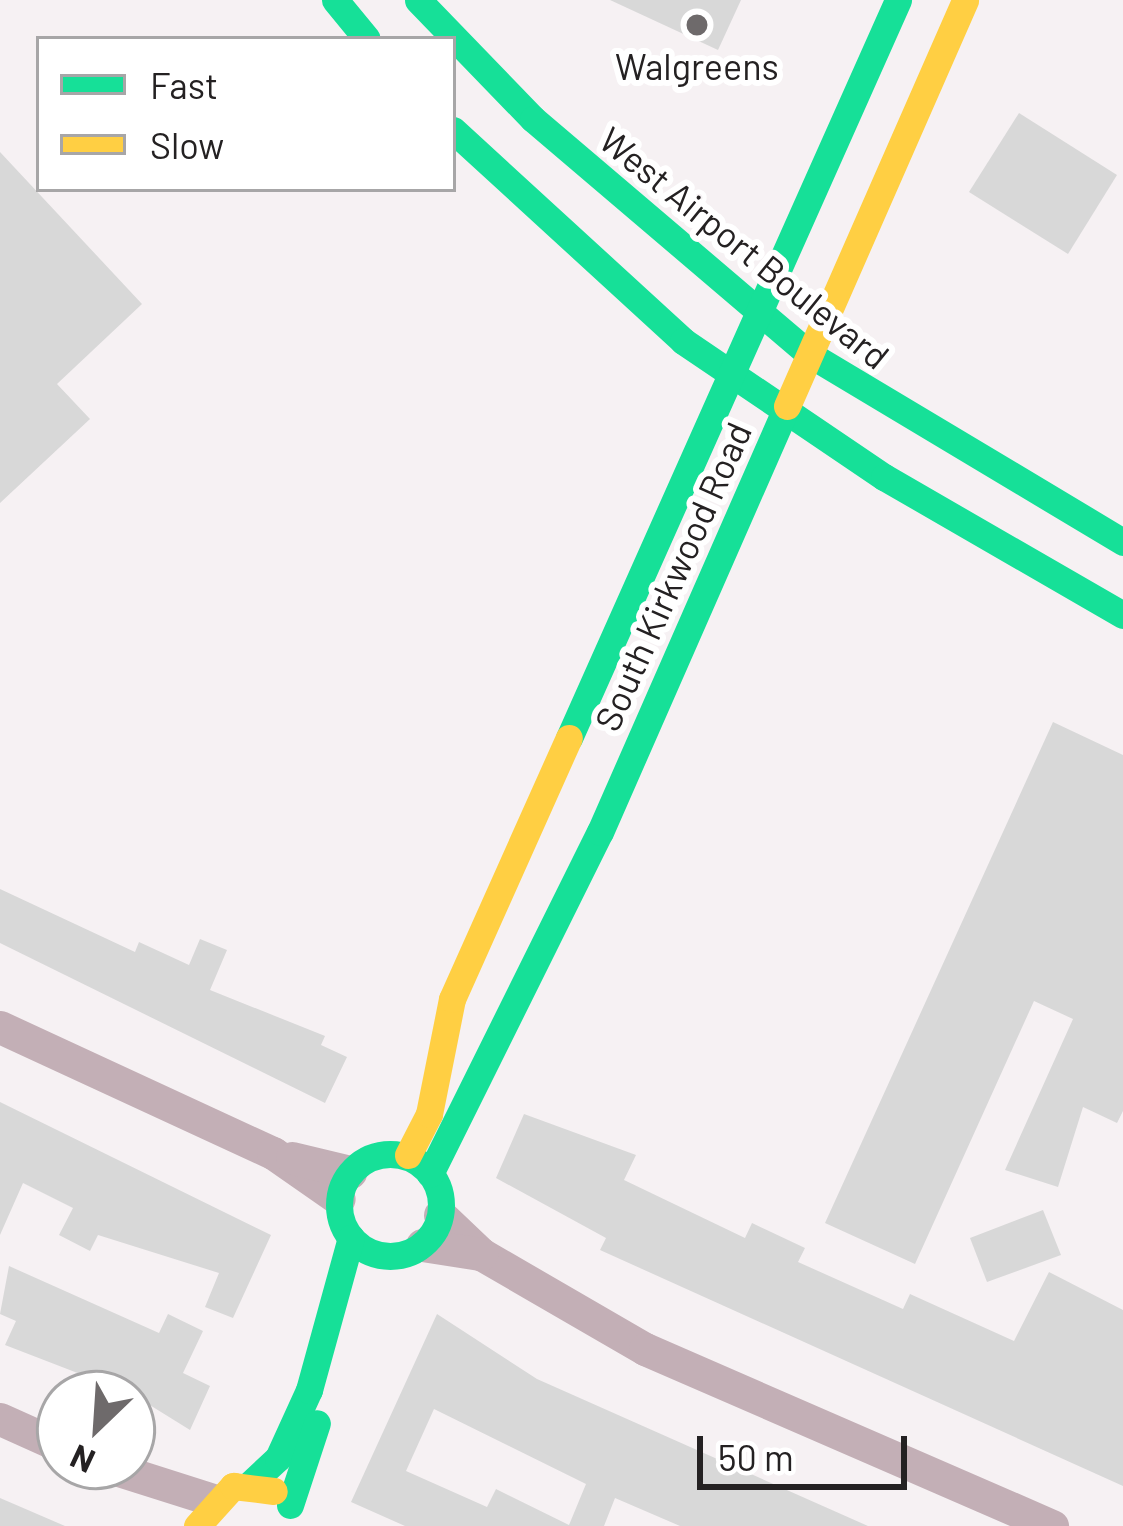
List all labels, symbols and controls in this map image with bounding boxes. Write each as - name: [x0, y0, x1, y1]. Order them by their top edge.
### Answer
- marker: Walgreens: [684, 12, 710, 38]
- legend: [36, 36, 456, 192]
- place label: Walgreens: [615, 44, 779, 88]
- text: Fast: [150, 63, 218, 106]
- street label: West Airport Boulevard: [592, 117, 898, 377]
- text: Slow: [150, 123, 224, 166]
- street label: South Kirkwood Road: [585, 415, 759, 737]
- north arrow: [36, 1370, 156, 1490]
- scale bar: [703, 1412, 913, 1486]
- text: 50 m: [718, 1435, 794, 1478]
- text: N: [64, 1437, 100, 1483]

